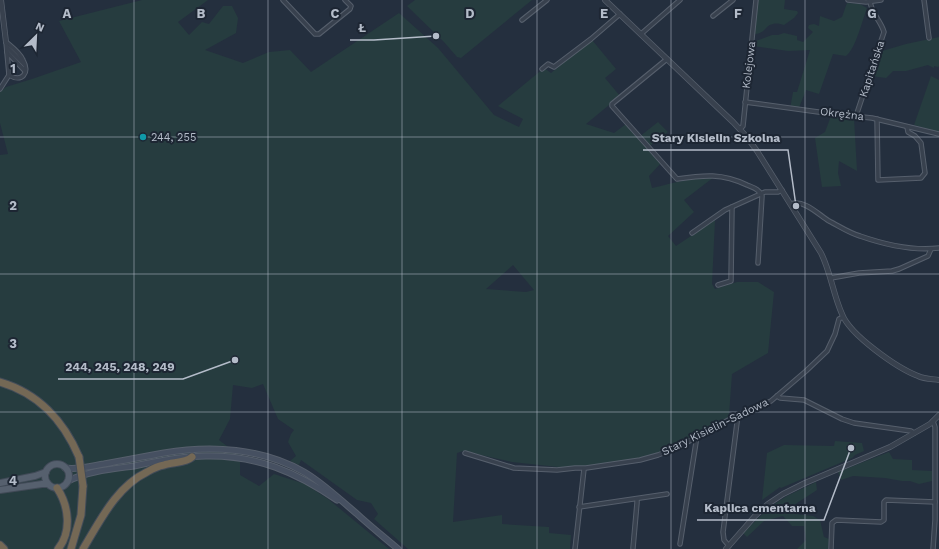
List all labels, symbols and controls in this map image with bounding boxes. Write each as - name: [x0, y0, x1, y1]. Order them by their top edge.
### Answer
- text: A: [63, 6, 72, 21]
- text: B: [197, 6, 206, 21]
- text: C: [331, 6, 340, 21]
- text: D: [465, 6, 475, 21]
- text: E: [600, 6, 608, 21]
- text: F: [734, 6, 742, 21]
- text: G: [867, 6, 877, 21]
- north arrow: [16, 16, 56, 56]
- callout: Ł: [350, 16, 374, 40]
- text: N: [33, 20, 46, 35]
- text: Ł: [358, 21, 366, 35]
- street label: Kapitańska: [857, 39, 887, 99]
- street label: Kolejowa: [740, 41, 758, 89]
- text: 1: [10, 61, 16, 76]
- street label: Okrężna: [819, 105, 865, 123]
- callout: Stary Kisielin Szkolna: [643, 126, 788, 150]
- place label: 244, 255: [151, 131, 196, 144]
- text: Stary Kisielin Szkolna: [652, 131, 780, 145]
- marker: 244, 255: [138, 132, 148, 142]
- text: 2: [9, 198, 17, 213]
- text: 3: [9, 336, 17, 351]
- callout: 244, 245, 248, 249: [58, 355, 183, 379]
- text: 244, 245, 248, 249: [65, 360, 175, 374]
- street label: Stary Kisielin-Sadowa: [660, 396, 770, 458]
- text: 4: [9, 473, 18, 488]
- callout: Kaplica cmentarna: [697, 496, 824, 520]
- text: Kaplica cmentarna: [704, 501, 816, 515]

